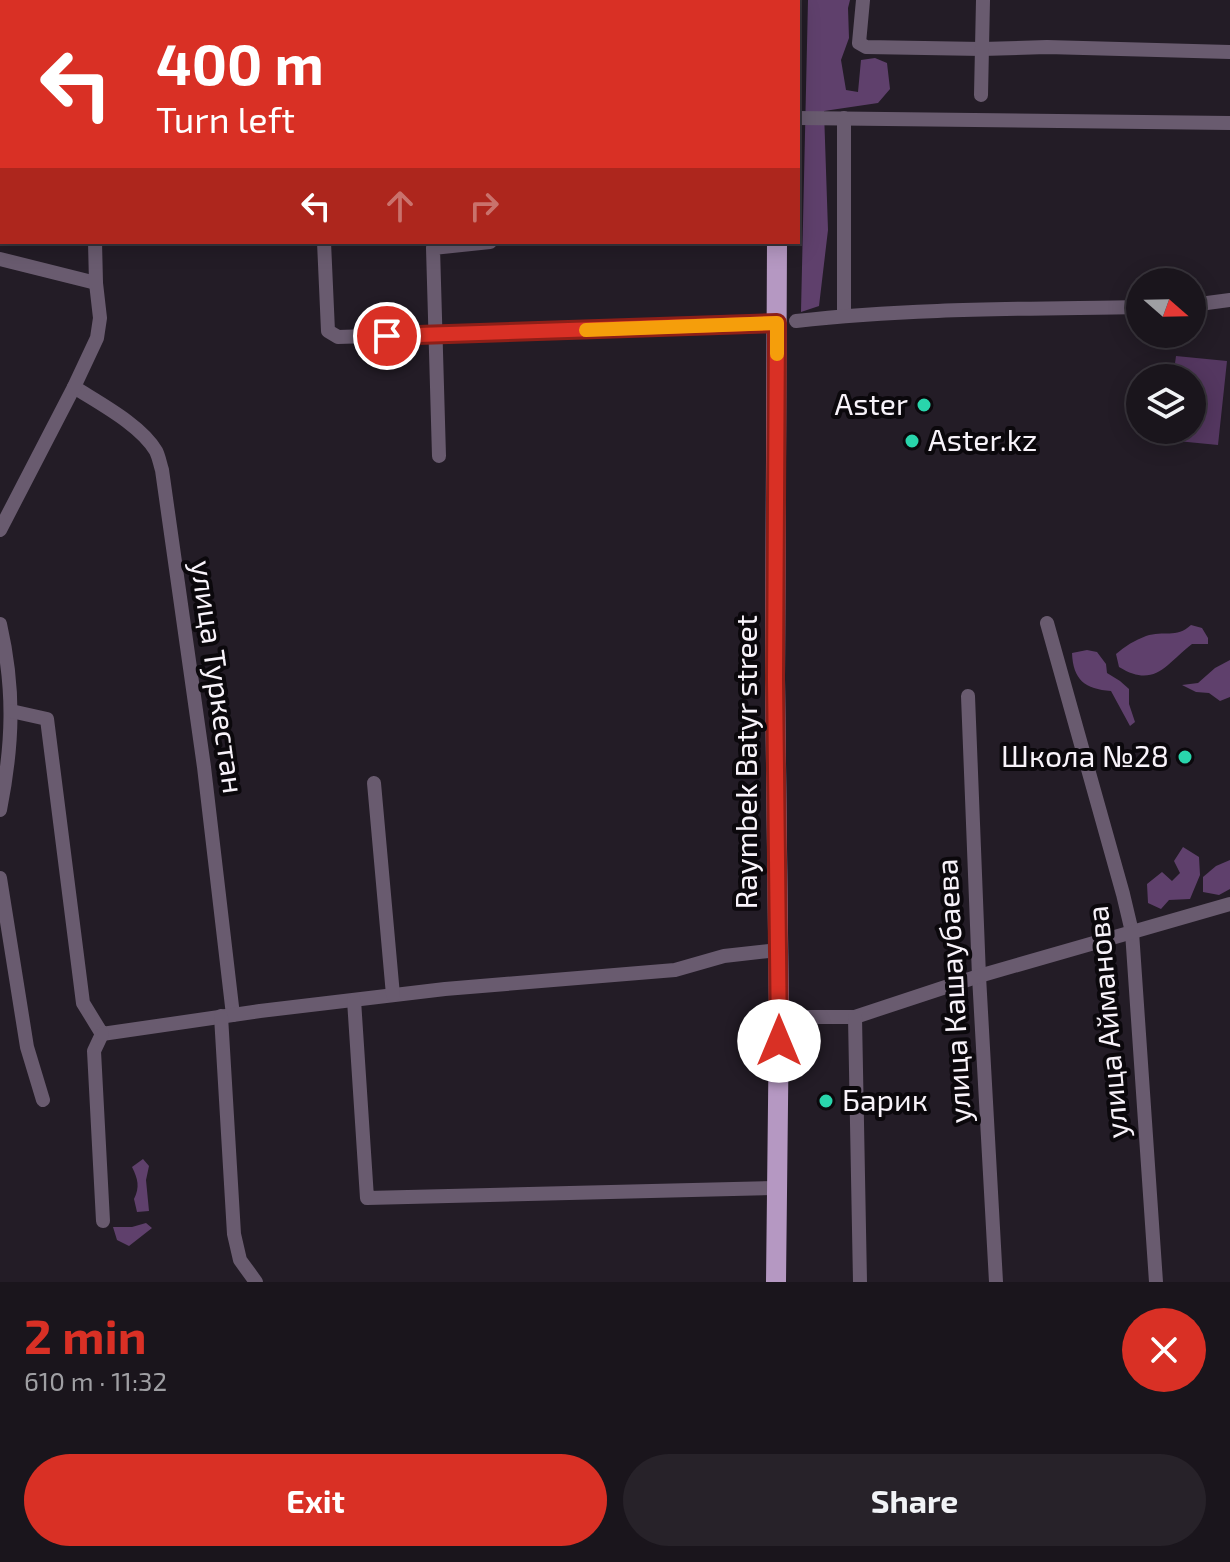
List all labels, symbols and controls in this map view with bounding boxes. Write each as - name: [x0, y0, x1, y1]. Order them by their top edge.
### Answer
- text: 400 m: [156, 29, 324, 96]
- icon: left: [24, 32, 128, 136]
- text: Turn left: [156, 97, 295, 140]
- icon: left: [294, 184, 338, 228]
- icon: ahead: [378, 184, 422, 228]
- icon: right: [462, 184, 506, 228]
- north arrow: [1126, 268, 1206, 348]
- map controls: [1126, 268, 1206, 444]
- pin: [353, 302, 421, 370]
- icon: arrive: [365, 314, 409, 358]
- button: layers: [1126, 364, 1206, 444]
- place label: Aster: [835, 385, 908, 421]
- marker: Aster: [915, 396, 933, 414]
- place label: Aster.kz: [928, 421, 1037, 457]
- marker: Aster.kz: [903, 432, 921, 450]
- street label: улица Туркестан: [184, 558, 253, 796]
- street label: Raymbek Batyr street: [727, 615, 763, 909]
- place label: Школа №28: [1001, 737, 1169, 773]
- marker: Школа №28: [1176, 748, 1194, 766]
- street label: улица Кашаубаева: [927, 858, 978, 1124]
- street label: улица Айманова: [1078, 904, 1135, 1140]
- position arrow: [737, 999, 821, 1083]
- place label: Барик: [842, 1081, 928, 1117]
- marker: Барик: [817, 1092, 835, 1110]
- text: 2 min: [24, 1306, 147, 1364]
- button: close: [1122, 1308, 1206, 1392]
- text: 610 m · 11:32: [24, 1365, 167, 1396]
- button: Exit: [24, 1454, 607, 1546]
- button: Share: [623, 1454, 1206, 1546]

